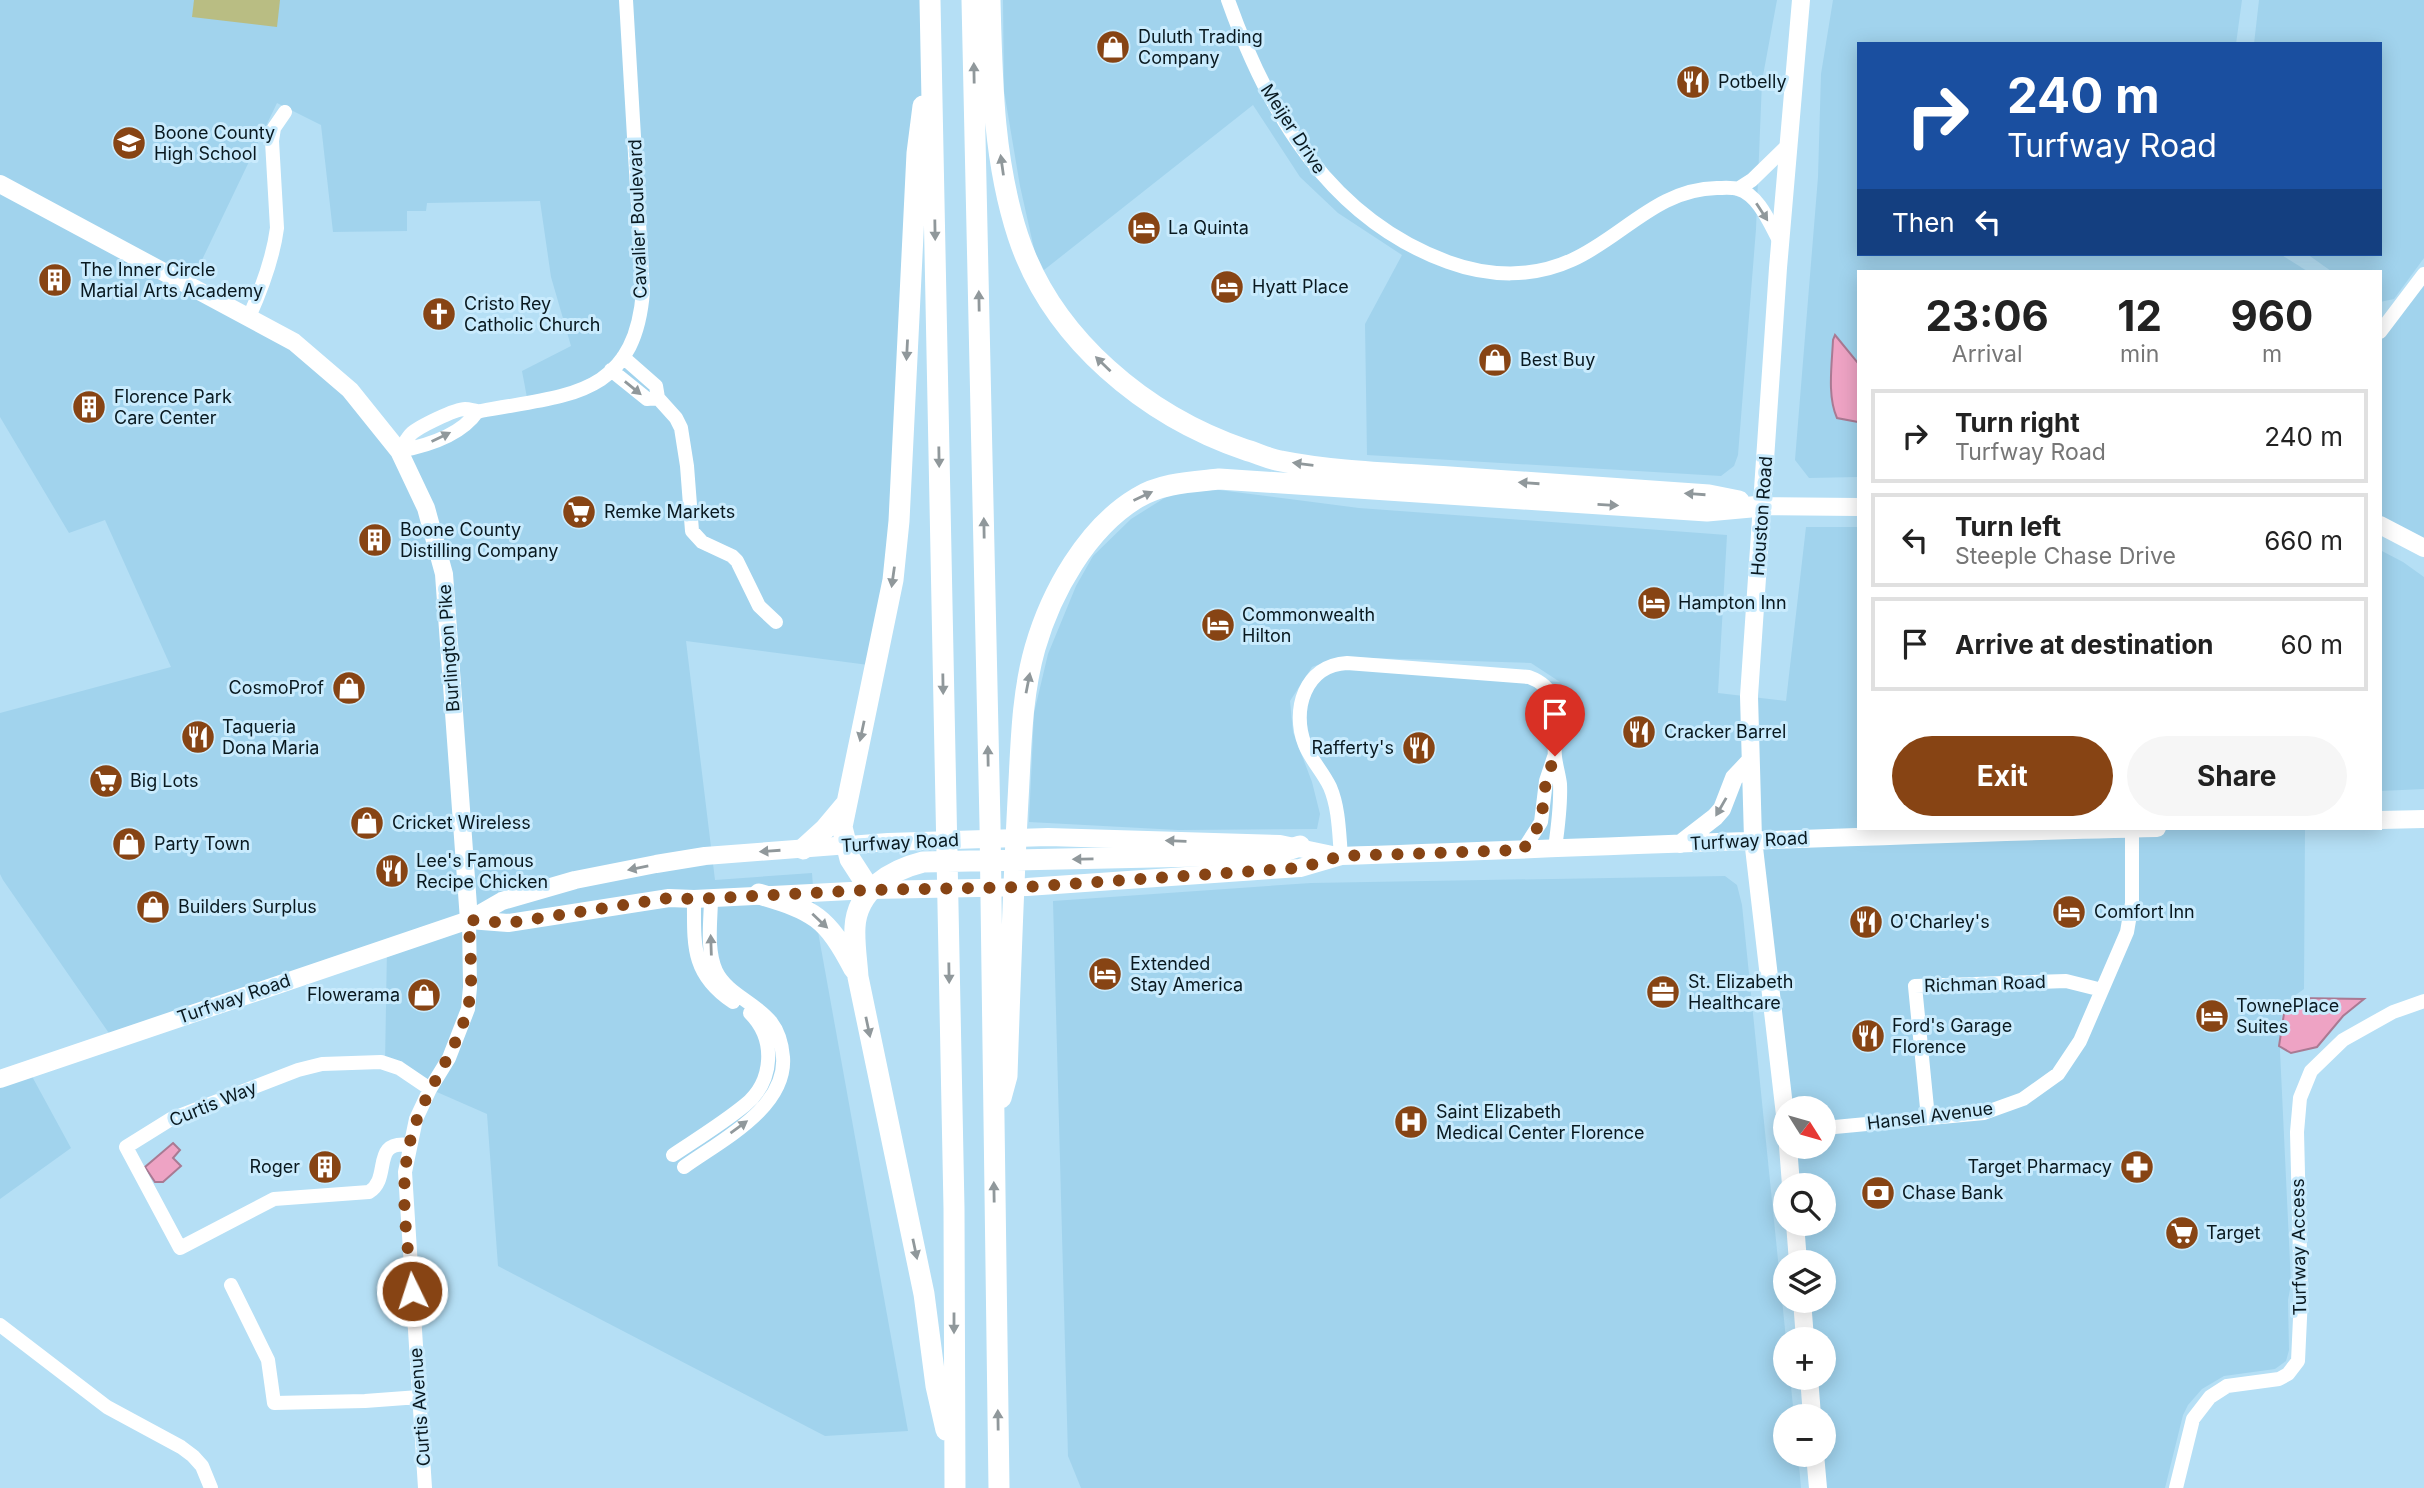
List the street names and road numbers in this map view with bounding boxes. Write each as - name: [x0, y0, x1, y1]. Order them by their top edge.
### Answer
- street label: Meijer Drive: [1257, 80, 1330, 177]
- street label: Cavalier Boulevard: [624, 139, 651, 299]
- street label: Houston Road: [1747, 455, 1776, 577]
- street label: Burlington Pike: [434, 584, 463, 713]
- street label: Turfway Road: [1689, 827, 1808, 854]
- street label: Turfway Road: [840, 829, 959, 856]
- street label: Turfway Road: [175, 969, 293, 1028]
- street label: Richman Road: [1924, 971, 2046, 996]
- street label: Curtis Way: [166, 1076, 260, 1131]
- street label: Hansel Avenue: [1866, 1097, 1994, 1134]
- street label: Turfway Access: [2287, 1178, 2310, 1316]
- street label: Curtis Avenue: [405, 1347, 434, 1467]

